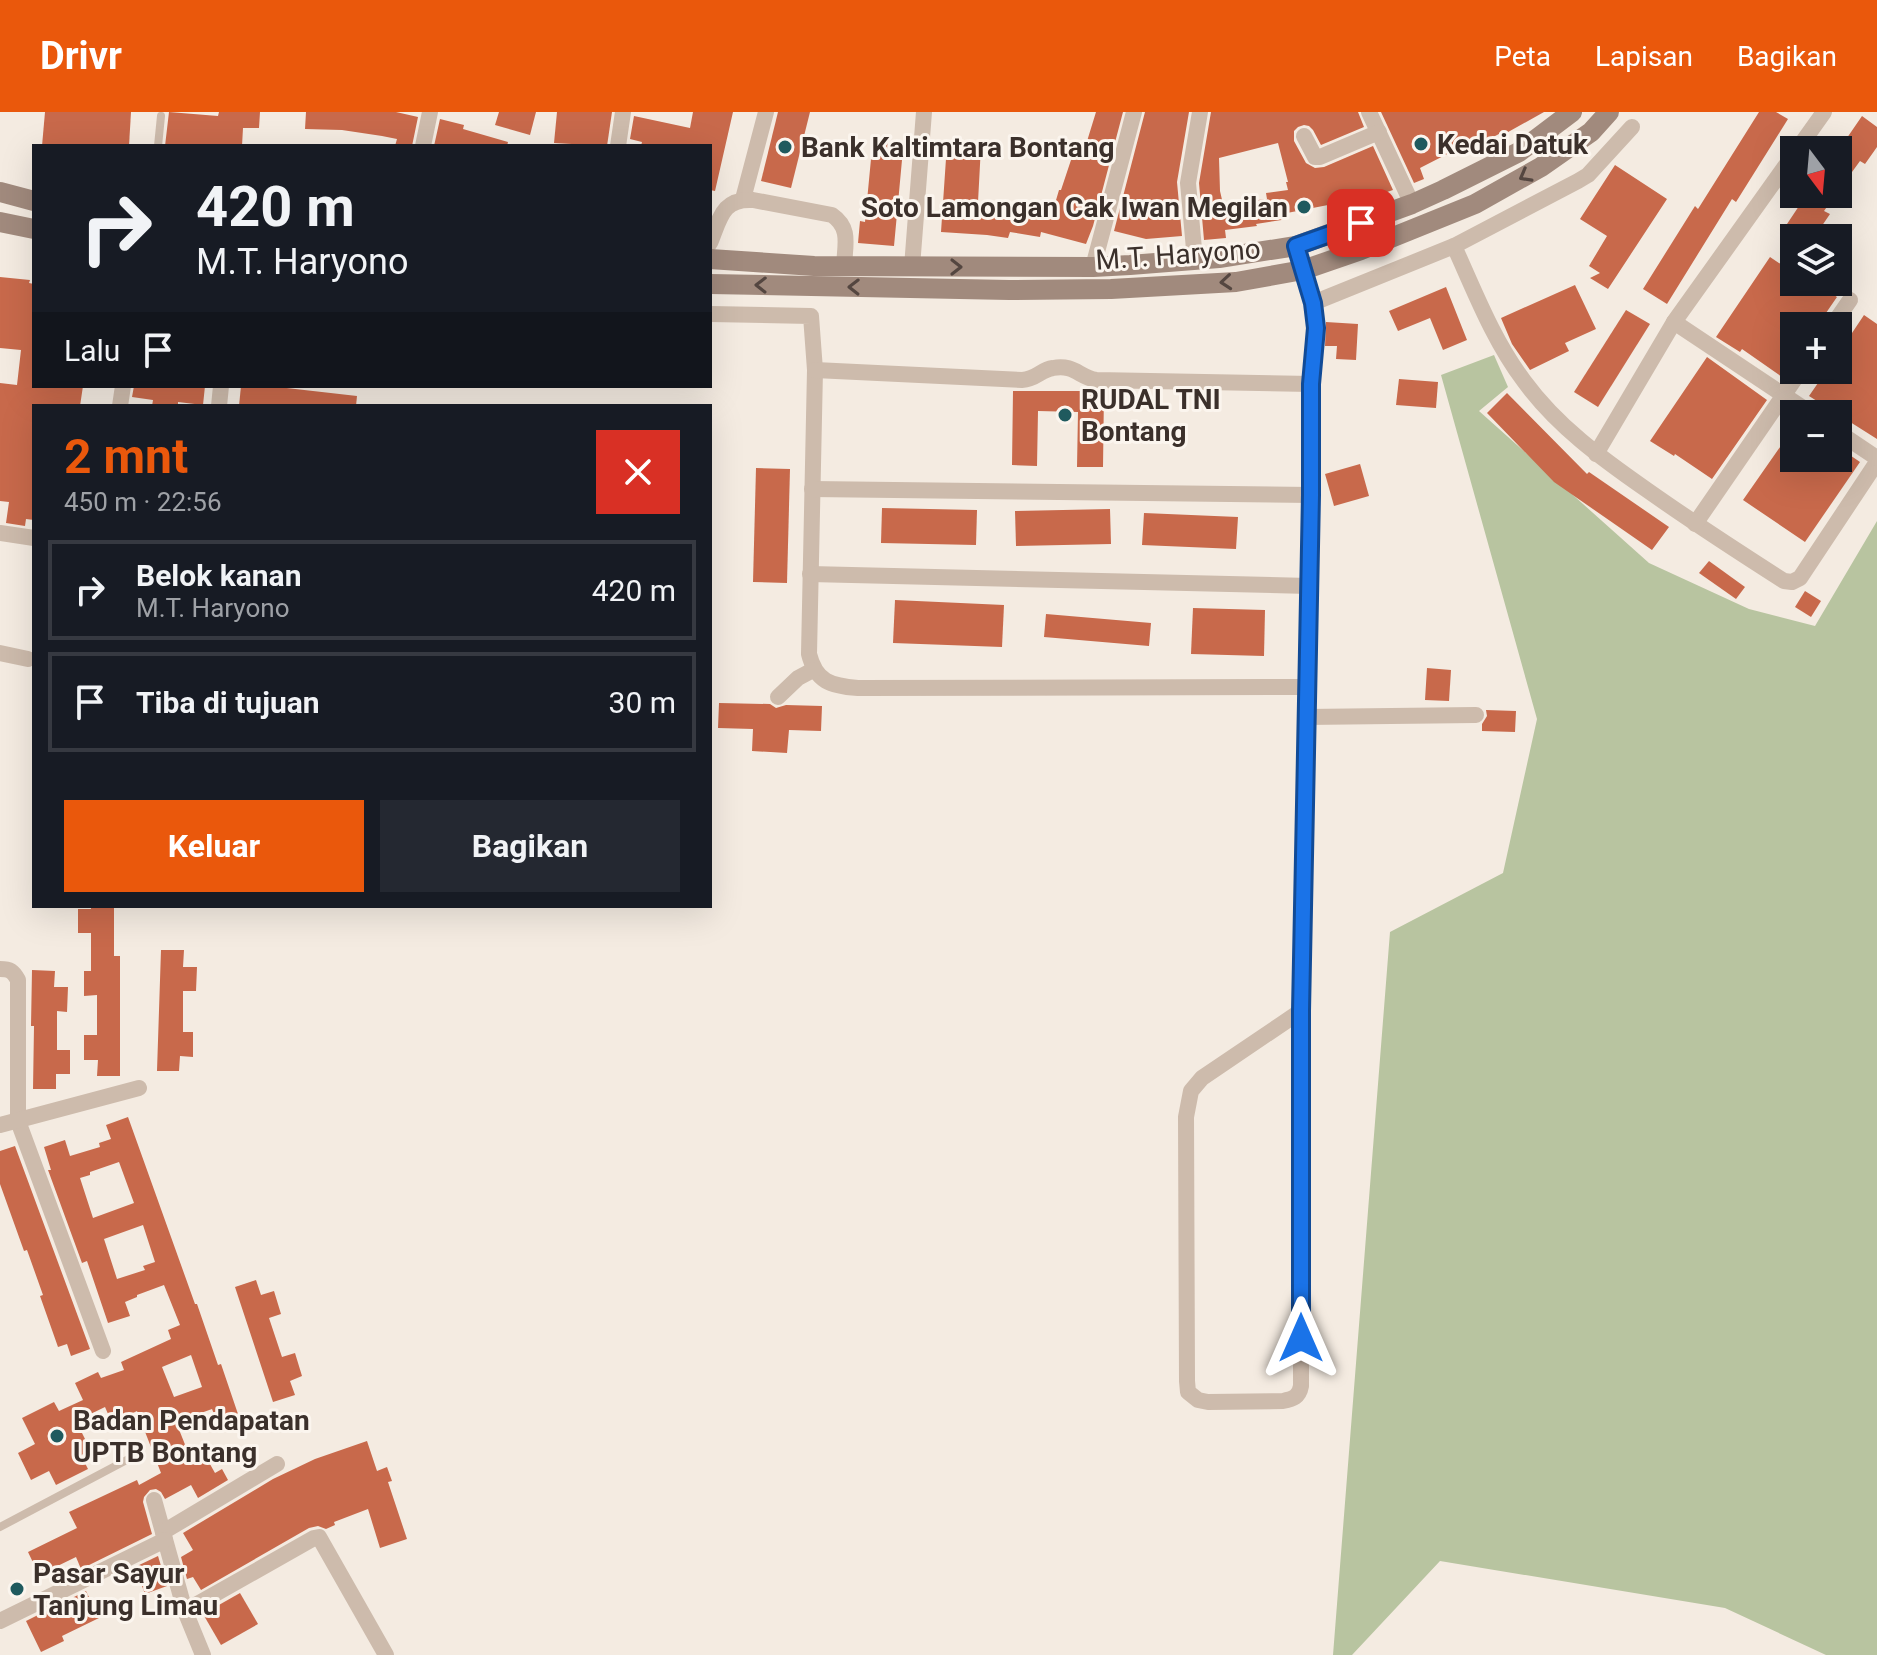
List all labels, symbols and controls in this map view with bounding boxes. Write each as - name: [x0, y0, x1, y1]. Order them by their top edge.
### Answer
- text: Drivr: [40, 34, 122, 78]
- text: Peta: [1494, 40, 1551, 73]
- text: Lapisan: [1595, 40, 1693, 73]
- text: Bagikan: [1737, 40, 1837, 73]
- place label: Kedai Datuk: [1437, 128, 1589, 161]
- place label: Bank Kaltimtara Bontang: [801, 131, 1115, 164]
- marker: Kedai Datuk: [1412, 135, 1430, 153]
- north arrow: [1780, 136, 1852, 208]
- map controls: [1780, 136, 1852, 472]
- marker: Bank Kaltimtara Bontang: [776, 138, 794, 156]
- one-way arrow: [1519, 166, 1533, 181]
- text: 420 m: [196, 174, 355, 240]
- icon: right: [64, 176, 168, 280]
- pin: [1327, 189, 1395, 257]
- place label: Soto Lamongan Cak Iwan Megilan: [861, 191, 1288, 224]
- marker: Soto Lamongan Cak Iwan Megilan: [1295, 198, 1313, 216]
- icon: arrive: [1339, 201, 1383, 245]
- button: layers: [1780, 224, 1852, 296]
- street label: M.T. Haryono: [1094, 232, 1262, 277]
- text: M.T. Haryono: [196, 241, 408, 283]
- one-way arrow: [950, 258, 963, 276]
- one-way arrow: [1219, 273, 1232, 290]
- one-way arrow: [754, 277, 767, 294]
- one-way arrow: [847, 279, 860, 296]
- button: +: [1780, 312, 1852, 384]
- icon: arrive: [136, 328, 180, 372]
- text: Lalu: [64, 333, 120, 368]
- place label: RUDAL TNI Bontang: [1081, 383, 1221, 448]
- button: −: [1780, 400, 1852, 472]
- marker: RUDAL TNI Bontang: [1056, 406, 1074, 424]
- text: 2 mnt: [64, 428, 188, 485]
- button: close: [596, 430, 680, 514]
- text: 450 m · 22:56: [64, 487, 222, 517]
- text: Belok kanan: [136, 558, 301, 593]
- icon: right: [68, 568, 112, 612]
- text: 420 m: [592, 573, 676, 608]
- text: M.T. Haryono: [136, 593, 289, 623]
- icon: arrive: [68, 680, 112, 724]
- text: Tiba di tujuan: [136, 685, 320, 720]
- text: 30 m: [609, 685, 676, 720]
- button: Keluar: [64, 800, 364, 892]
- button: Bagikan: [380, 800, 680, 892]
- position arrow: [1259, 1296, 1343, 1380]
- place label: Badan Pendapatan UPTB Bontang: [73, 1404, 310, 1469]
- marker: Badan Pendapatan UPTB Bontang: [48, 1427, 66, 1445]
- place label: Pasar Sayur Tanjung Limau: [33, 1557, 218, 1622]
- marker: Pasar Sayur Tanjung Limau: [8, 1580, 26, 1598]

